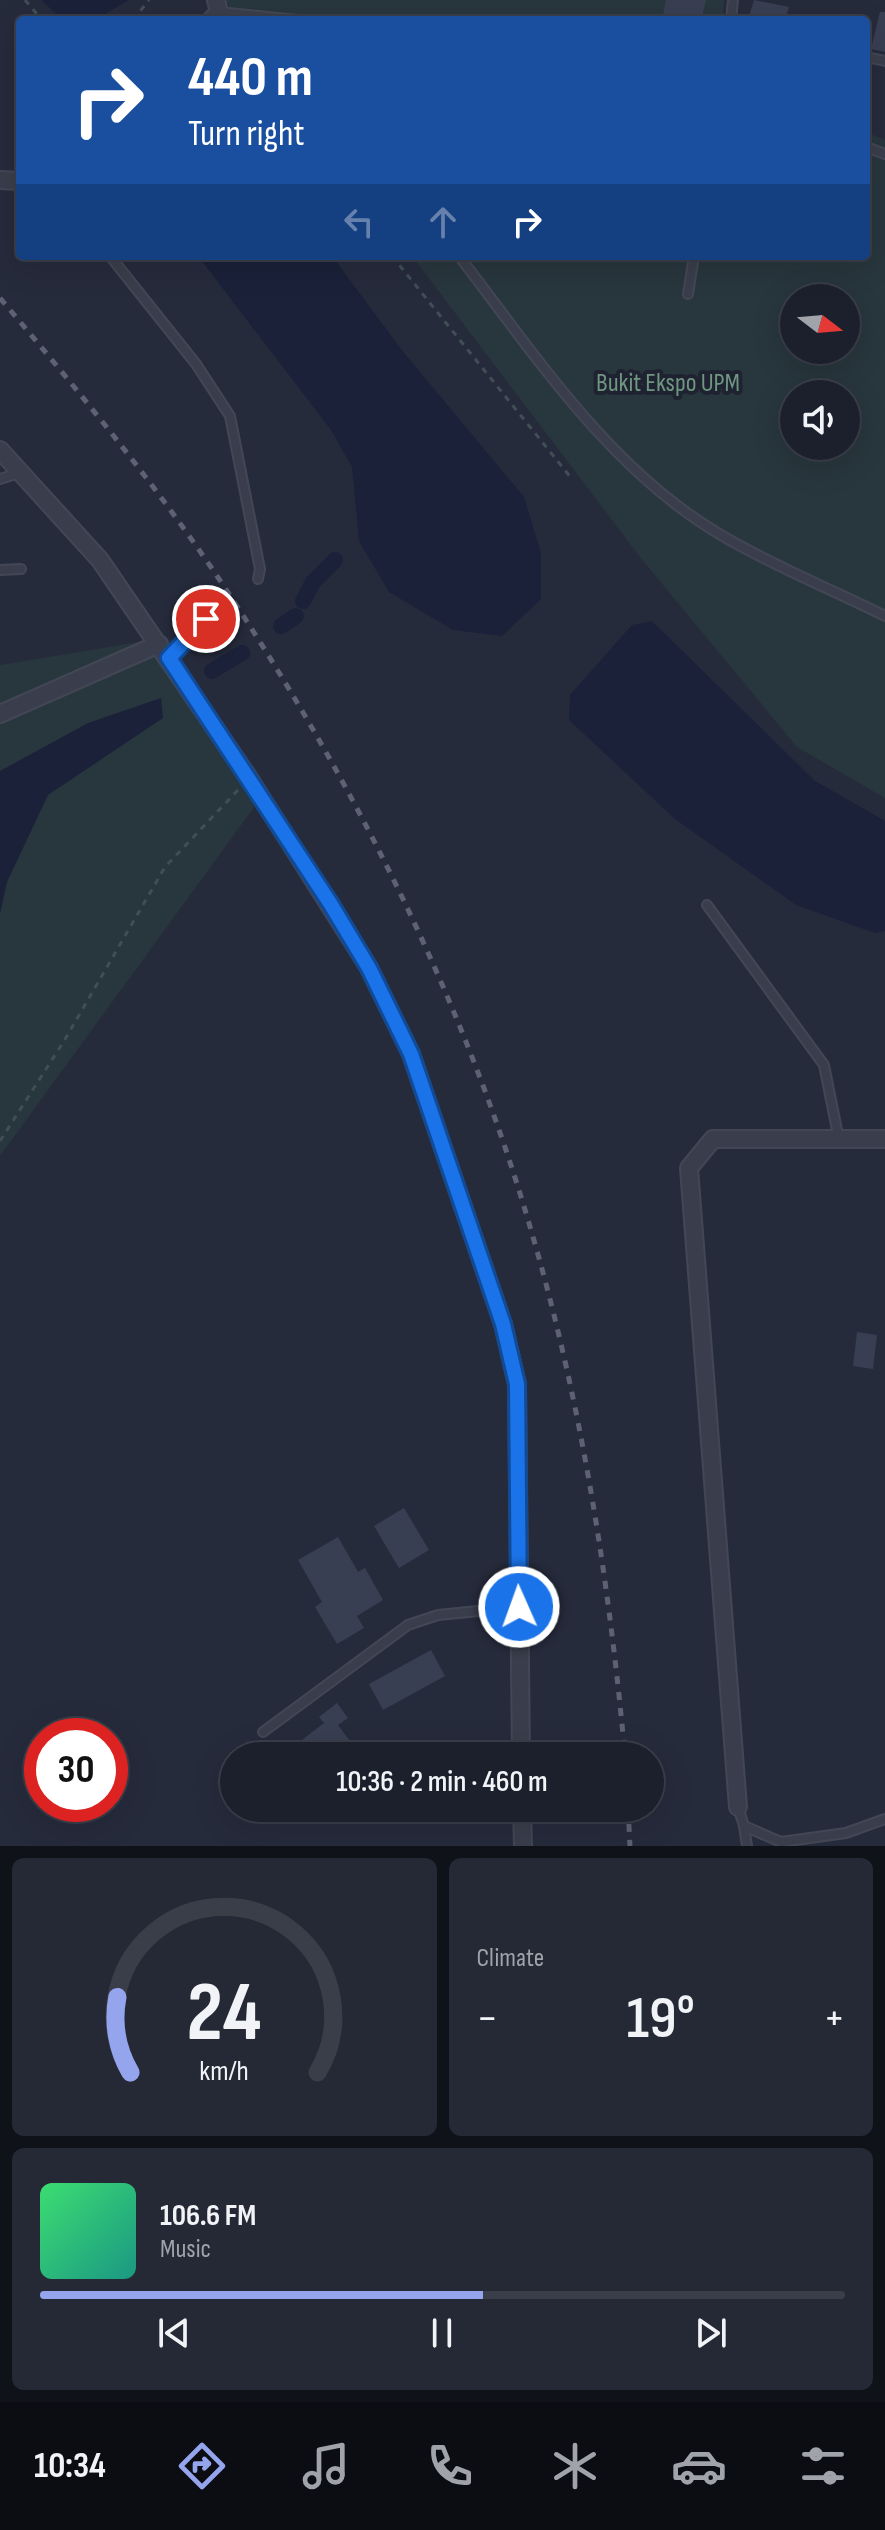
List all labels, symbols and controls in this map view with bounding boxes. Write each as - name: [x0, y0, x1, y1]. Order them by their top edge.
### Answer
- text: 440 m: [188, 45, 313, 112]
- icon: right: [56, 48, 160, 152]
- text: Turn right: [188, 113, 305, 156]
- icon: left: [337, 200, 381, 244]
- icon: ahead: [421, 200, 465, 244]
- icon: right: [505, 200, 549, 244]
- north arrow: [780, 284, 860, 364]
- map controls: [780, 284, 860, 460]
- park label: Bukit Ekspo UPM: [596, 368, 740, 399]
- button: sound: [780, 380, 860, 460]
- pin: [172, 585, 240, 653]
- icon: arrive: [184, 597, 228, 641]
- position arrow: [477, 1565, 561, 1649]
- speed limit sign: 30: [24, 1718, 128, 1822]
- text: 10:36 · 2 min · 460 m: [336, 1764, 548, 1800]
- text: Climate: [477, 1943, 544, 1974]
- text: 24: [187, 1964, 262, 2064]
- text: 19°: [626, 1983, 695, 2055]
- text: −: [477, 1992, 498, 2045]
- text: +: [823, 1992, 845, 2045]
- text: km/h: [200, 2054, 249, 2089]
- text: 106.6 FM: [160, 2198, 256, 2234]
- text: Music: [160, 2234, 211, 2265]
- icon: previous: [152, 2311, 196, 2355]
- icon: pause: [420, 2311, 464, 2355]
- icon: next: [689, 2311, 733, 2355]
- icon: directions: [174, 2438, 230, 2494]
- icon: music: [298, 2438, 354, 2494]
- icon: phone: [422, 2438, 478, 2494]
- icon: climate: [547, 2438, 603, 2494]
- icon: car: [671, 2438, 727, 2494]
- icon: filters: [795, 2438, 851, 2494]
- text: 10:34: [34, 2445, 106, 2488]

